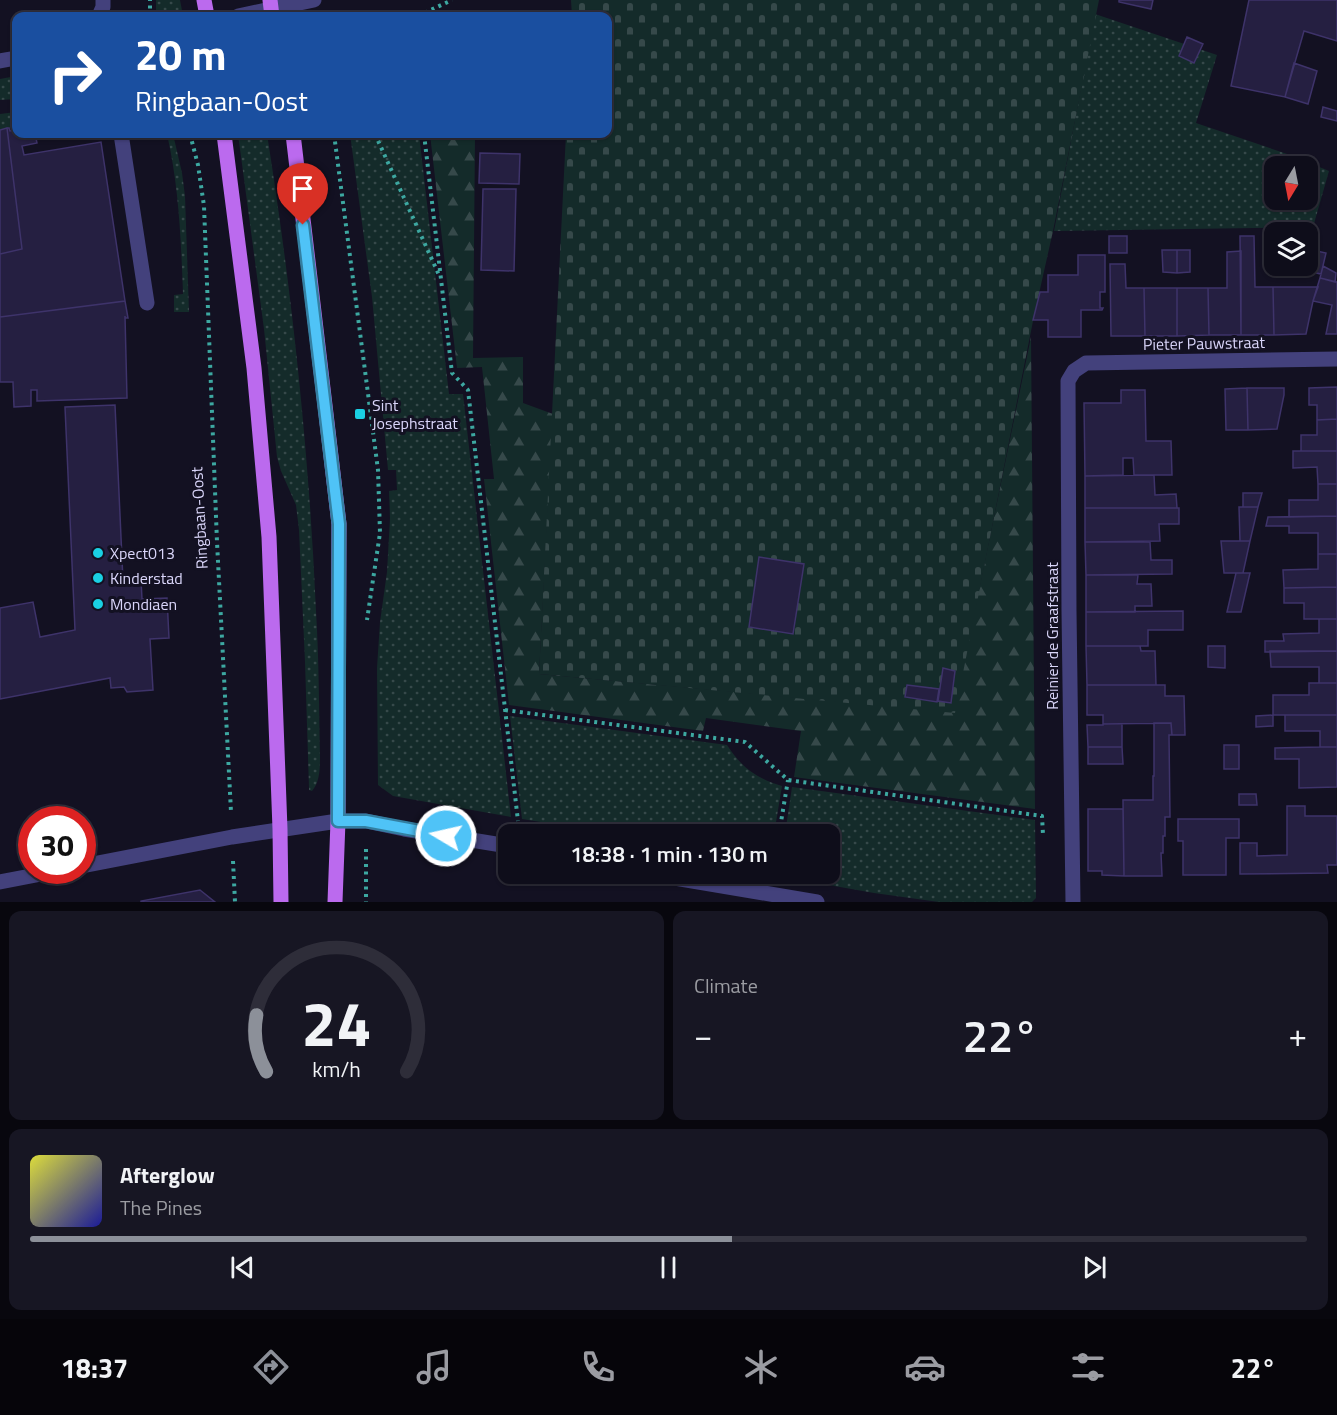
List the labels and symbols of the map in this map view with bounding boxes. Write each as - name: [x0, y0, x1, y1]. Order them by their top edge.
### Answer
- north arrow: [1264, 156, 1318, 210]
- pin: [277, 163, 328, 225]
- street label: Pieter Pauwstraat: [1143, 330, 1266, 356]
- place label: Sint Josephstraat: [372, 393, 458, 435]
- marker: Sint Josephstraat: [353, 407, 367, 421]
- street label: Ringbaan-Oost: [184, 466, 214, 570]
- place label: Xpect013: [110, 541, 175, 565]
- marker: Xpect013: [91, 546, 105, 560]
- street label: Reinier de Graafstraat: [1040, 562, 1064, 710]
- place label: Kinderstad: [110, 566, 183, 590]
- marker: Kinderstad: [91, 571, 105, 585]
- place label: Mondiaen: [110, 592, 177, 616]
- marker: Mondiaen: [91, 597, 105, 611]
- position arrow: [414, 804, 478, 868]
- speed limit sign: 30: [18, 806, 96, 884]

